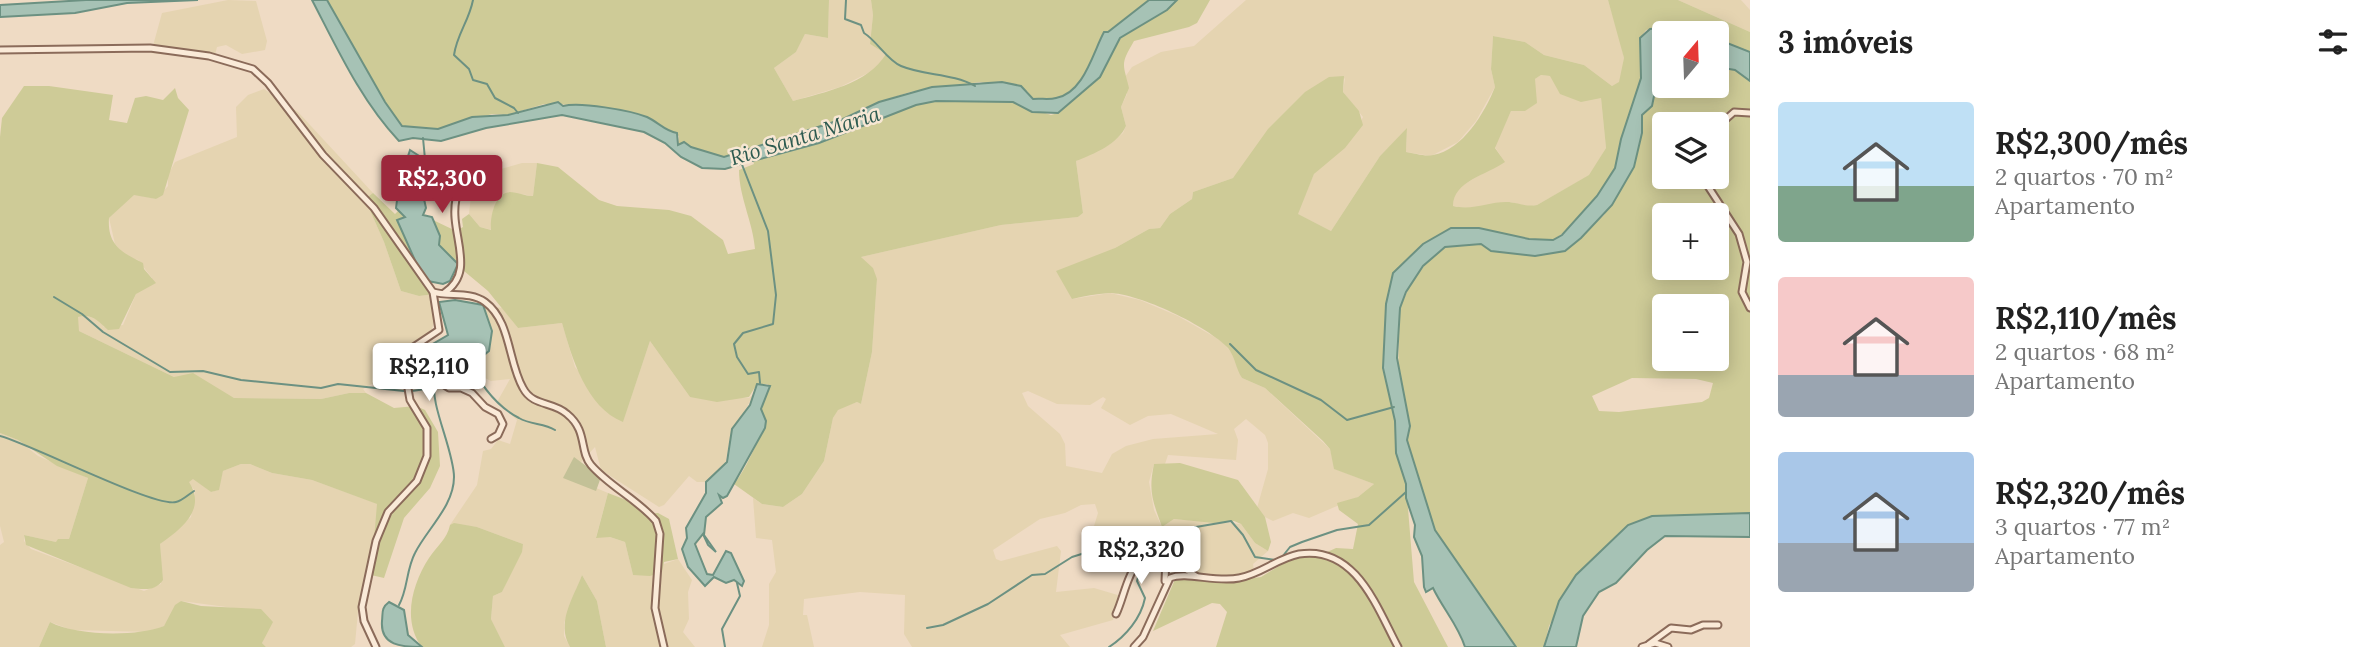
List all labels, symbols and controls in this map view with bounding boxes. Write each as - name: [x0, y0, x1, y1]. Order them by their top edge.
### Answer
- north arrow: [1652, 21, 1729, 98]
- map controls: [1652, 21, 1729, 371]
- text: 3 imóveis: [1778, 23, 1913, 61]
- icon: filters: [2314, 23, 2352, 61]
- water label: Rio Santa Maria: [726, 100, 884, 171]
- button: layers: [1652, 112, 1729, 189]
- text: R$2,300/mês: [1995, 124, 2188, 162]
- icon: home: [1834, 130, 1918, 214]
- pin: R$2,300: [377, 156, 507, 215]
- text: 2 quartos · 70 m²: [1995, 162, 2174, 191]
- text: R$2,300: [397, 163, 487, 192]
- text: Apartamento: [1995, 191, 2135, 220]
- button: +: [1652, 203, 1729, 280]
- button: −: [1652, 294, 1729, 371]
- text: R$2,110/mês: [1995, 299, 2177, 337]
- icon: home: [1834, 305, 1918, 389]
- text: 2 quartos · 68 m²: [1995, 337, 2175, 366]
- pin: R$2,110: [364, 344, 494, 403]
- text: R$2,110: [389, 351, 469, 380]
- text: Apartamento: [1995, 366, 2135, 395]
- text: R$2,320/mês: [1995, 474, 2185, 512]
- icon: home: [1834, 480, 1918, 564]
- text: 3 quartos · 77 m²: [1995, 512, 2170, 541]
- pin: R$2,320: [1076, 526, 1206, 586]
- text: R$2,320: [1097, 534, 1185, 563]
- text: Apartamento: [1995, 541, 2135, 570]

